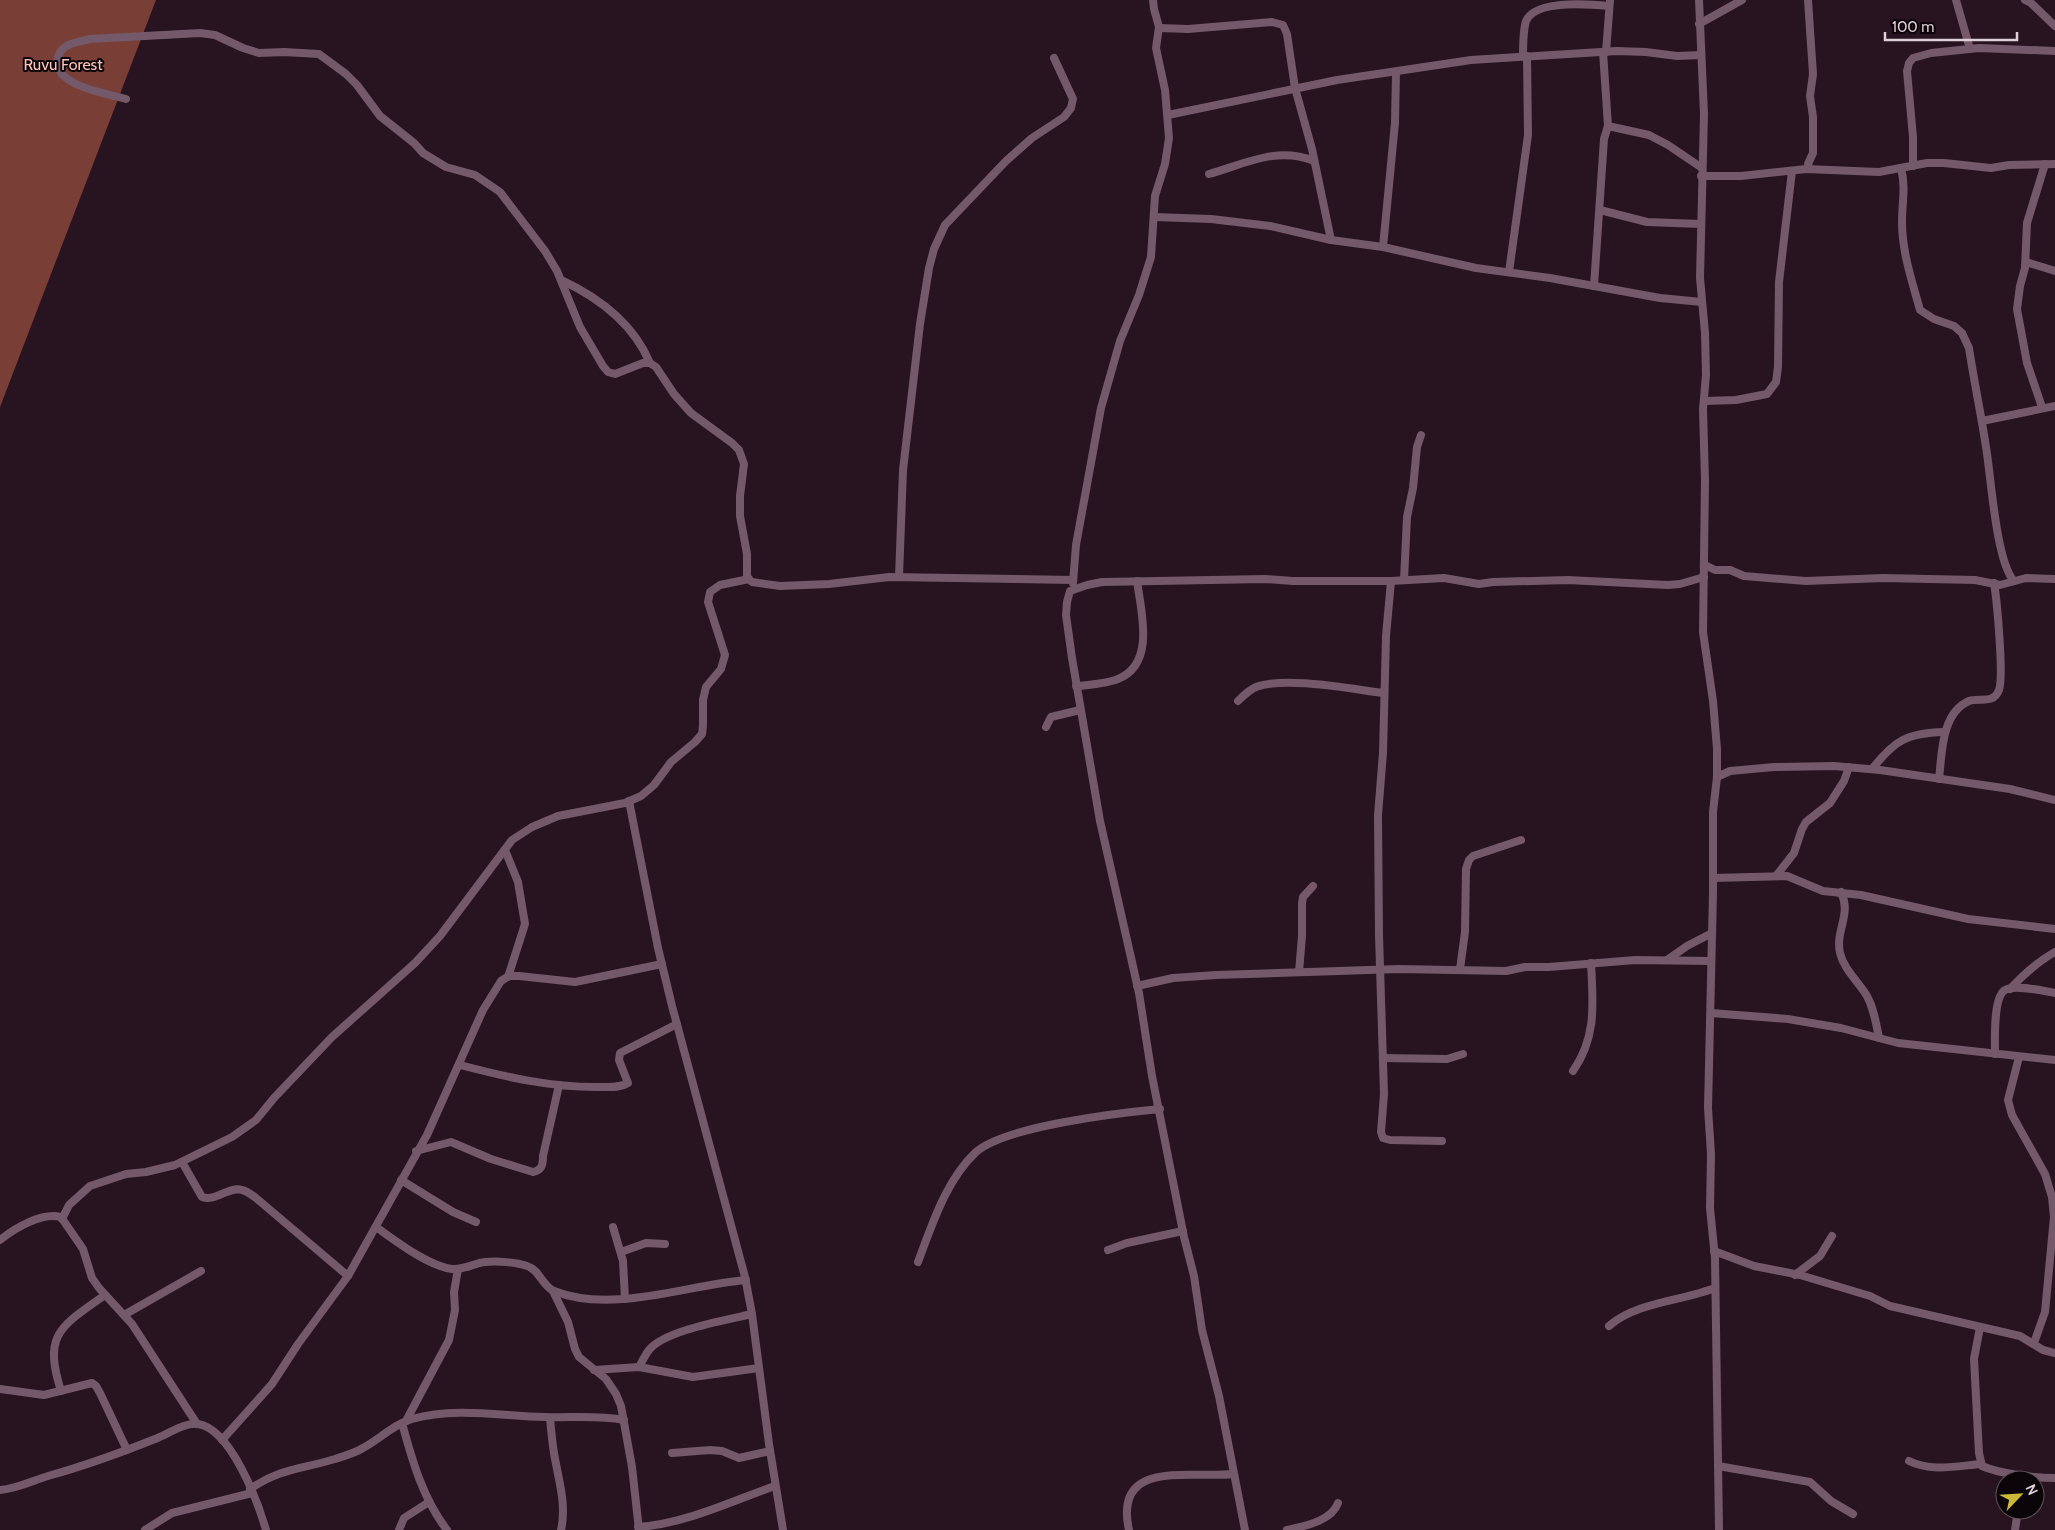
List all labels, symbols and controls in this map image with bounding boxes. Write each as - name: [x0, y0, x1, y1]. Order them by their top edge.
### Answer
- scale bar: [1885, 10, 2018, 42]
- text: 100 m: [1892, 18, 1934, 36]
- park label: Ruvu Forest: [23, 55, 103, 74]
- north arrow: [1995, 1470, 2045, 1520]
- text: N: [2022, 1481, 2042, 1498]

